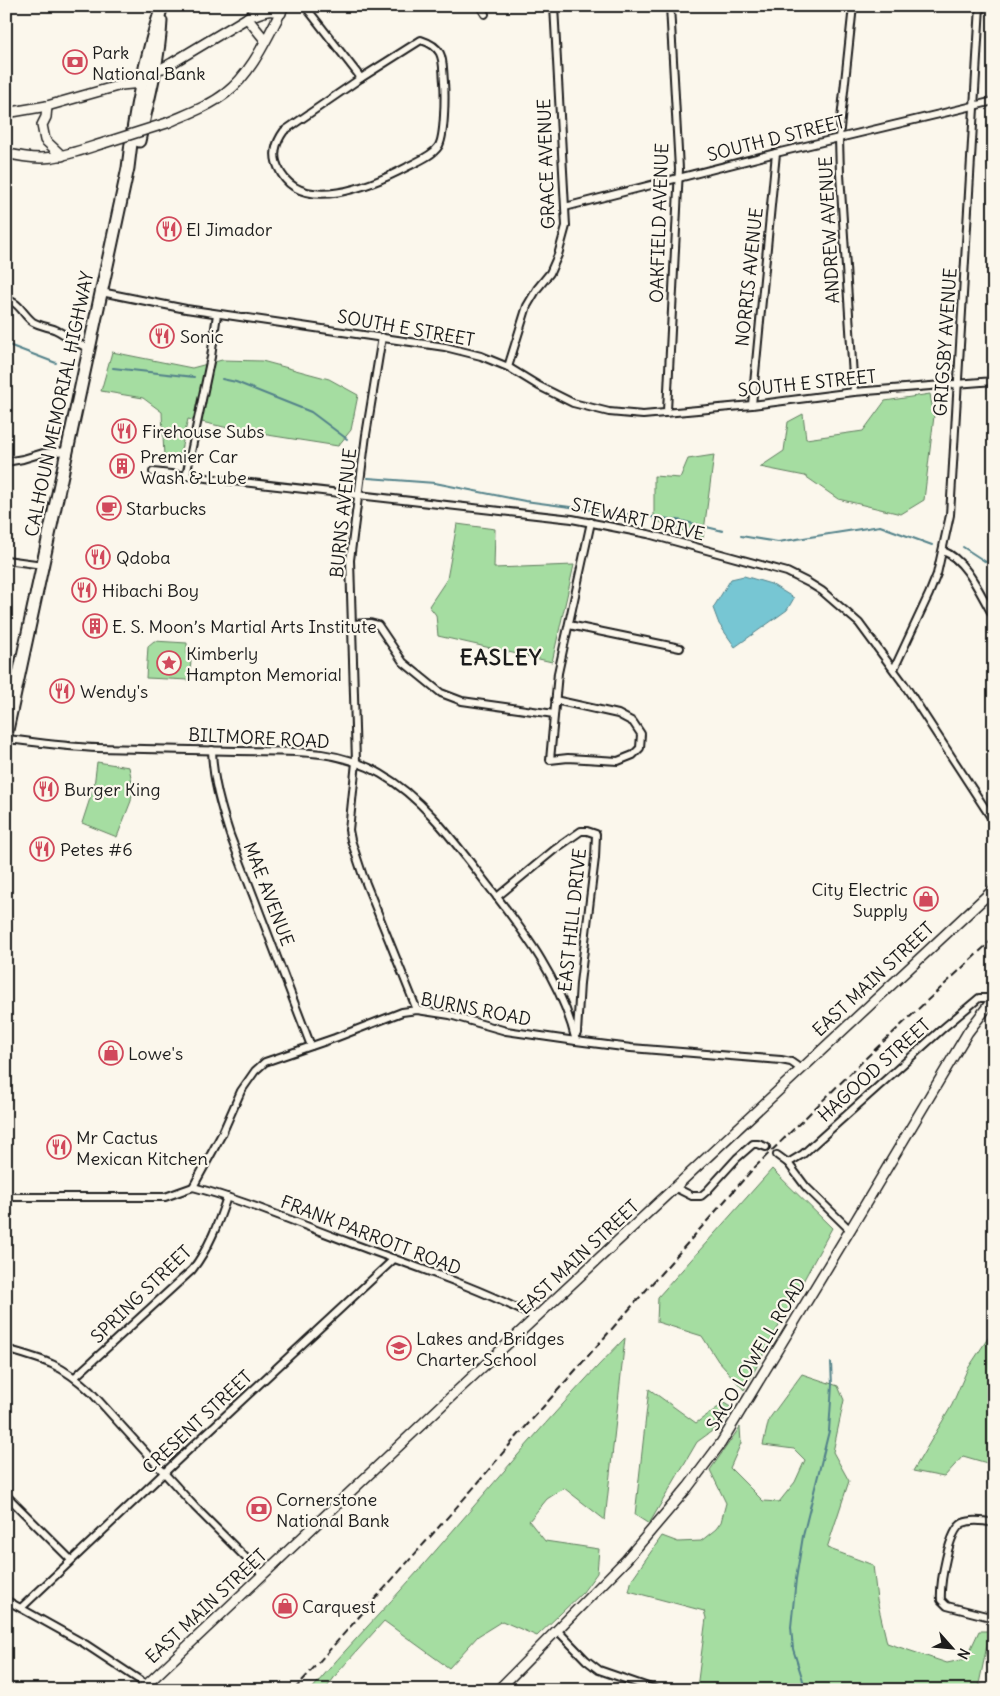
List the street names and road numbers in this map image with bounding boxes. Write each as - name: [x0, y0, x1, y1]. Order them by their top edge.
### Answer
- street label: GRACE AVENUE: [532, 98, 560, 230]
- street label: SOUTH D STREET: [705, 110, 847, 166]
- street label: OAKFIELD AVENUE: [645, 143, 673, 303]
- street label: ANDREW AVENUE: [814, 156, 844, 304]
- street label: NORRIS AVENUE: [730, 206, 768, 348]
- street label: GRIGSBY AVENUE: [928, 267, 962, 417]
- street label: CALHOUN MEMORIAL HIGHWAY: [20, 269, 98, 539]
- street label: SOUTH E STREET: [336, 305, 476, 351]
- street label: SOUTH E STREET: [737, 364, 877, 402]
- street label: BURNS AVENUE: [325, 447, 361, 579]
- street label: STEWART DRIVE: [569, 492, 707, 546]
- street label: BILTMORE ROAD: [188, 723, 330, 753]
- street label: MAE AVENUE: [239, 839, 299, 949]
- street label: EAST HILL DRIVE: [553, 847, 591, 993]
- street label: EAST MAIN STREET: [807, 917, 939, 1041]
- street label: BURNS ROAD: [419, 987, 533, 1031]
- street label: HAGOOD STREET: [813, 1013, 935, 1127]
- street label: FRANK PARROTT ROAD: [277, 1190, 465, 1280]
- street label: EAST MAIN STREET: [512, 1195, 644, 1319]
- street label: SPRING STREET: [86, 1240, 196, 1348]
- street label: SACO LOWELL ROAD: [701, 1273, 811, 1435]
- street label: CRESENT STREET: [137, 1365, 257, 1479]
- street label: EAST MAIN STREET: [140, 1544, 272, 1668]

